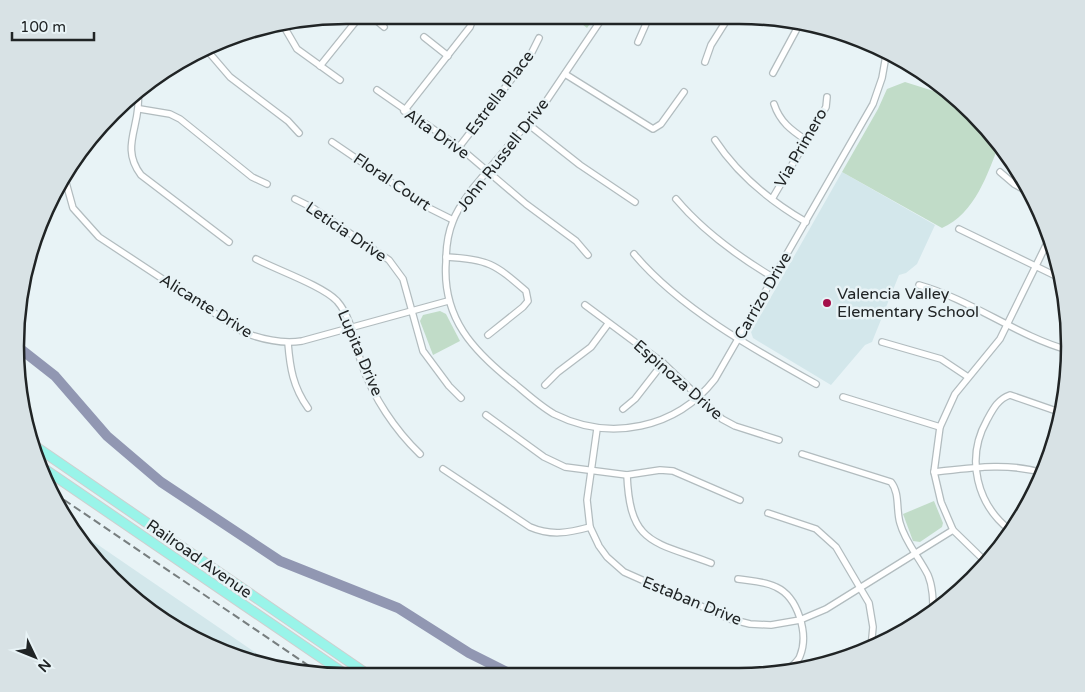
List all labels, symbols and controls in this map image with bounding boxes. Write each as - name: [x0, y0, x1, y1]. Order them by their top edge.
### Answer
- scale bar: [12, 10, 95, 42]
- text: 100 m: [20, 18, 66, 36]
- street label: Estrella Place: [462, 47, 538, 139]
- street label: John Russell Drive: [453, 95, 553, 215]
- street label: Alta Drive: [401, 104, 473, 164]
- street label: Via Primero: [770, 105, 832, 191]
- street label: Floral Court: [349, 149, 435, 215]
- street label: Leticia Drive: [302, 198, 390, 266]
- street label: Carrizo Drive: [730, 249, 796, 343]
- street label: Alicante Drive: [156, 270, 256, 342]
- place label: Valencia Valley Elementary School: [837, 284, 979, 322]
- marker: Valencia Valley Elementary School: [821, 297, 833, 309]
- street label: Lupita Drive: [333, 307, 387, 399]
- street label: Espinoza Drive: [629, 336, 727, 424]
- street label: Railroad Avenue: [142, 515, 256, 603]
- street label: Estaban Drive: [639, 572, 745, 630]
- north arrow: [10, 632, 60, 682]
- text: N: [34, 656, 54, 675]

